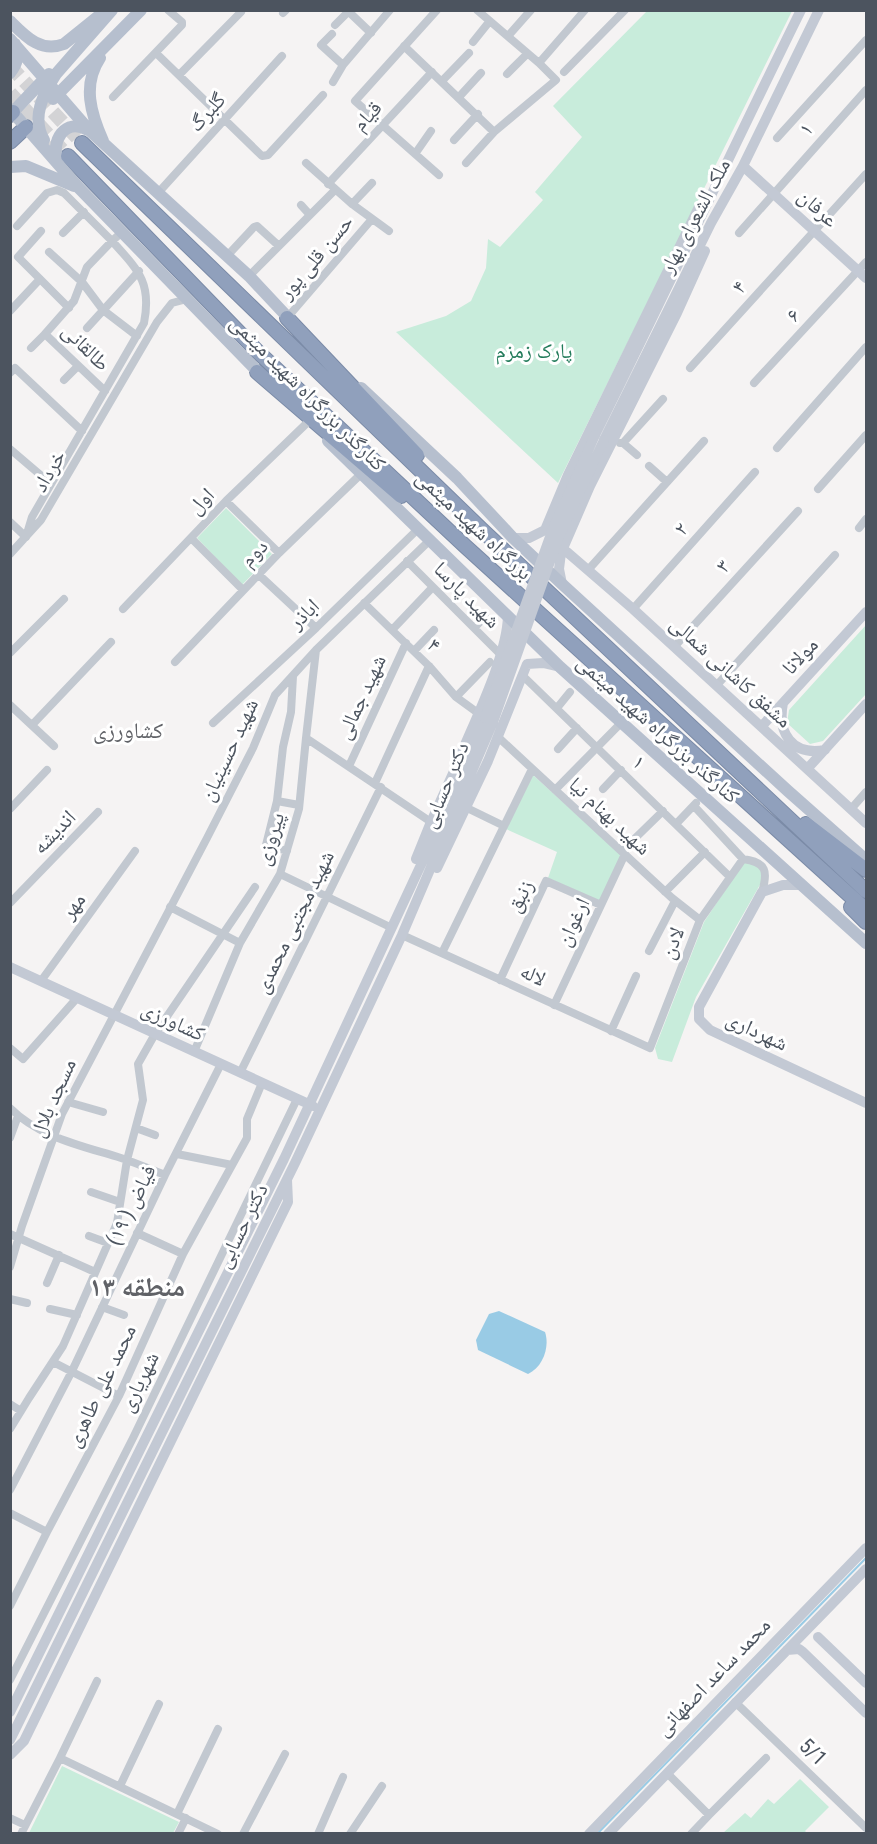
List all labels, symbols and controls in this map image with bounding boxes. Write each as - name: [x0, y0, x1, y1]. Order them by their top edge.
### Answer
- street label: گلبرگ: [183, 88, 231, 136]
- street label: قیام: [347, 96, 388, 137]
- street label: ۱: [794, 117, 818, 141]
- street label: ملک الشعرای بهار: [654, 155, 735, 278]
- street label: عرفان: [793, 184, 843, 232]
- street label: حسن قلی پور: [273, 210, 359, 305]
- street label: ۴: [727, 275, 751, 299]
- street label: ۶: [781, 303, 805, 327]
- street label: کنارگذر بزرگراه شهید میثمی: [225, 310, 391, 477]
- street label: طالقانی: [57, 318, 115, 376]
- park label: پارک زمزم: [495, 339, 573, 365]
- street label: خرداد: [28, 446, 70, 496]
- street label: بزرگراه شهید میثمی: [410, 465, 537, 586]
- street label: اول: [183, 483, 219, 519]
- street label: ۲: [669, 517, 693, 541]
- street label: دوم: [235, 534, 274, 573]
- street label: ۳: [711, 554, 735, 578]
- street label: شهید پارسا: [429, 557, 505, 633]
- street label: اباذر: [283, 594, 324, 635]
- street label: مشفق کاشانی شمالی: [665, 611, 797, 733]
- street label: ۴: [422, 633, 446, 657]
- street label: مولانا: [777, 633, 823, 679]
- street label: کنارگذر بزرگراه شهید میثمی: [571, 650, 744, 809]
- street label: شهید جمالی: [331, 651, 392, 743]
- street label: شهید حسینیان: [195, 695, 263, 805]
- district label: کشاورزی: [93, 718, 163, 744]
- street label: دکتر حسابی: [416, 738, 475, 832]
- street label: ۱: [627, 750, 651, 774]
- street label: شهید بهنام نیا: [563, 772, 656, 861]
- street label: اندیشه: [28, 805, 80, 859]
- street label: پیروزی: [251, 810, 290, 868]
- street label: شهید مجتبی محمدی: [249, 847, 340, 998]
- street label: زنبق: [502, 876, 539, 917]
- street label: مهر: [55, 888, 90, 924]
- street label: ارغوان: [551, 894, 595, 950]
- street label: لادن: [655, 924, 689, 962]
- street label: لاله: [517, 959, 549, 991]
- street label: کشاورزی: [138, 996, 209, 1046]
- street label: شهرداری: [722, 1006, 792, 1056]
- street label: مسجد بلال: [25, 1055, 81, 1141]
- street label: فیاض ( ۱۹): [101, 1161, 162, 1250]
- street label: دکتر حسابی: [211, 1180, 274, 1273]
- district label: منطقه ۱۳: [89, 1271, 185, 1303]
- street label: محمد علی طاهری: [61, 1321, 142, 1452]
- street label: شهریاری: [114, 1348, 164, 1416]
- street label: محمد ساعد اصفهانی: [651, 1613, 776, 1742]
- street label: 5/1: [794, 1733, 832, 1771]

